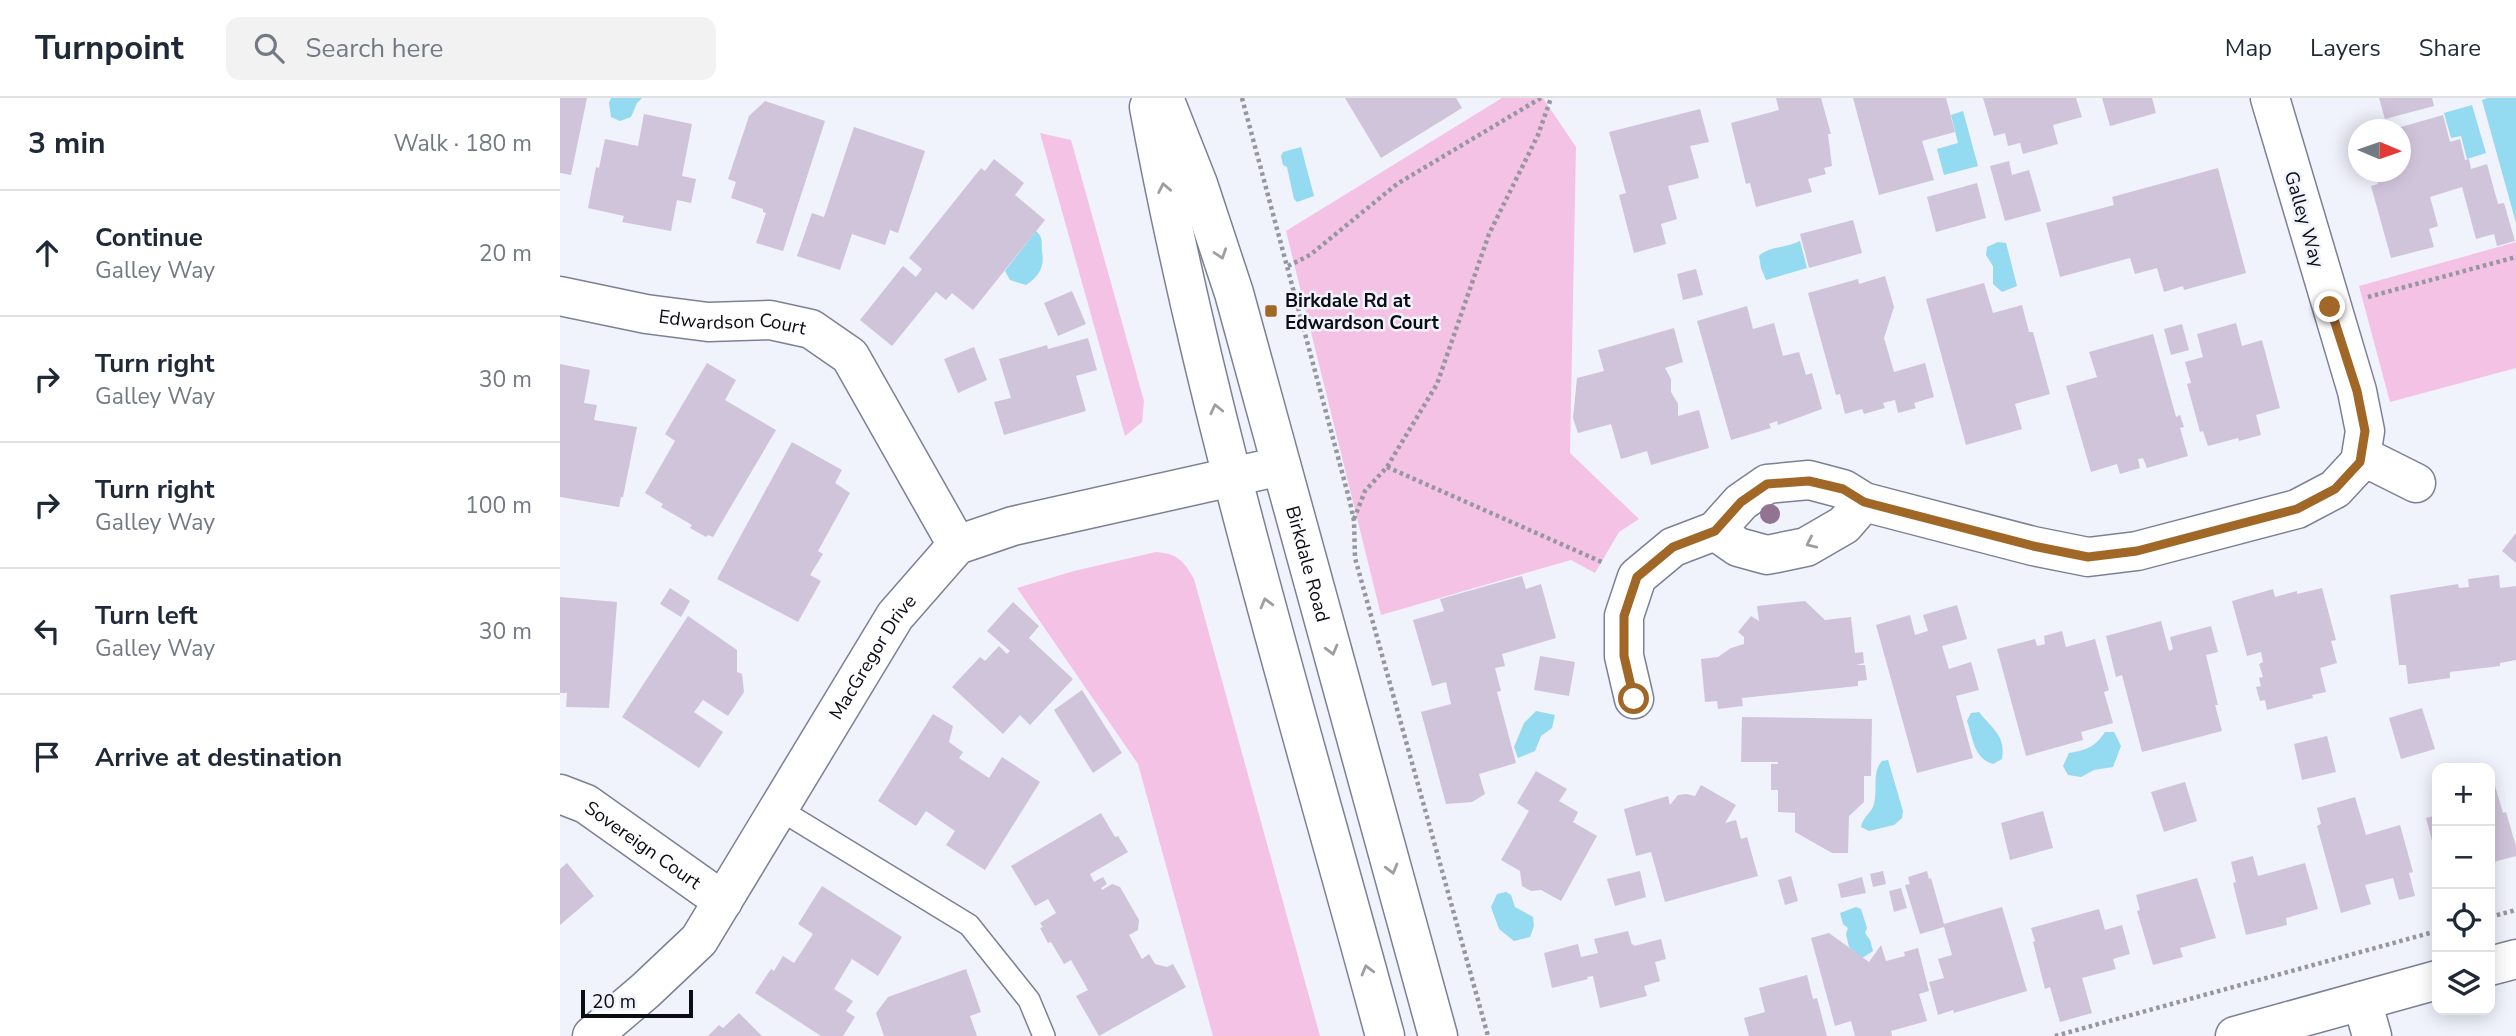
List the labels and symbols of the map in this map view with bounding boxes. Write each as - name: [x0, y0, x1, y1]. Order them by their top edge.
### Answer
- north arrow: [2348, 119, 2411, 182]
- street label: Galley Way: [2278, 168, 2330, 271]
- one-way arrow: [1158, 182, 1173, 194]
- one-way arrow: [1213, 247, 1227, 260]
- place label: Birkdale Rd at Edwardson Court: [1285, 288, 1439, 336]
- route end: [2314, 291, 2345, 322]
- marker: Birkdale Rd at Edwardson Court: [1263, 303, 1279, 319]
- street label: Edwardson Court: [657, 304, 809, 342]
- one-way arrow: [1210, 404, 1224, 416]
- street label: Birkdale Road: [1279, 503, 1336, 625]
- one-way arrow: [1806, 535, 1818, 549]
- street label: MacGregor Drive: [823, 589, 922, 725]
- one-way arrow: [1260, 597, 1275, 609]
- one-way arrow: [1323, 644, 1338, 656]
- route start: [1618, 683, 1649, 714]
- street label: Sovereign Court: [579, 795, 706, 896]
- one-way arrow: [1384, 863, 1398, 875]
- one-way arrow: [1361, 964, 1376, 976]
- scale bar: [581, 987, 693, 1019]

